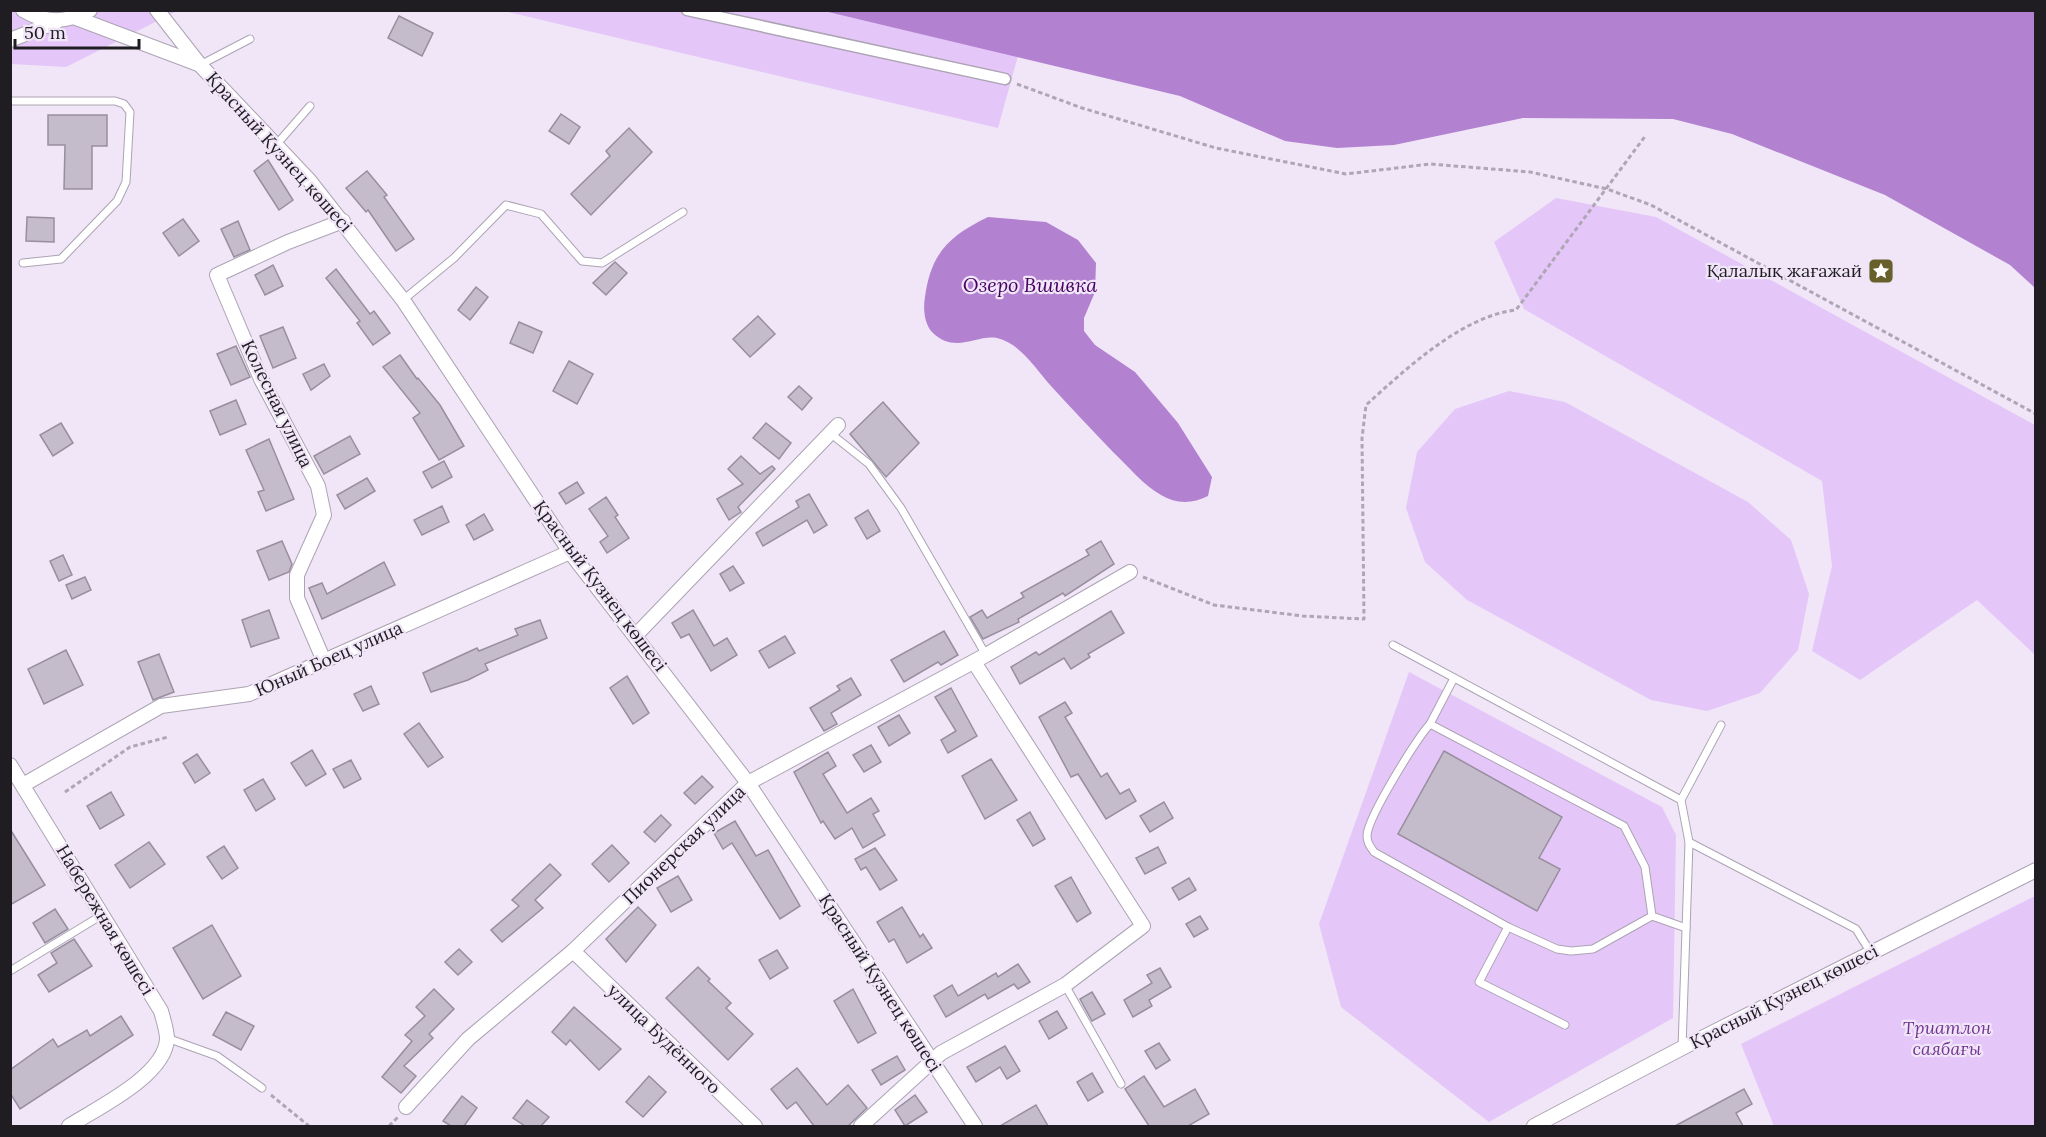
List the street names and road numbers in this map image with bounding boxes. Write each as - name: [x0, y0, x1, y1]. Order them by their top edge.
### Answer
- street label: Красный Кузнец көшесі: [201, 67, 358, 237]
- street label: Колесная улица: [237, 336, 318, 471]
- street label: Красный Кузнец көшесі: [529, 496, 672, 676]
- street label: Юный Боец улица: [252, 616, 406, 701]
- street label: Пионерская улица: [617, 780, 750, 909]
- street label: Набережная көшесі: [51, 840, 159, 999]
- street label: Красный Кузнец көшесі: [814, 889, 947, 1076]
- street label: Красный Кузнец көшесі: [1686, 939, 1882, 1054]
- street label: улица Будённого: [603, 979, 726, 1099]

